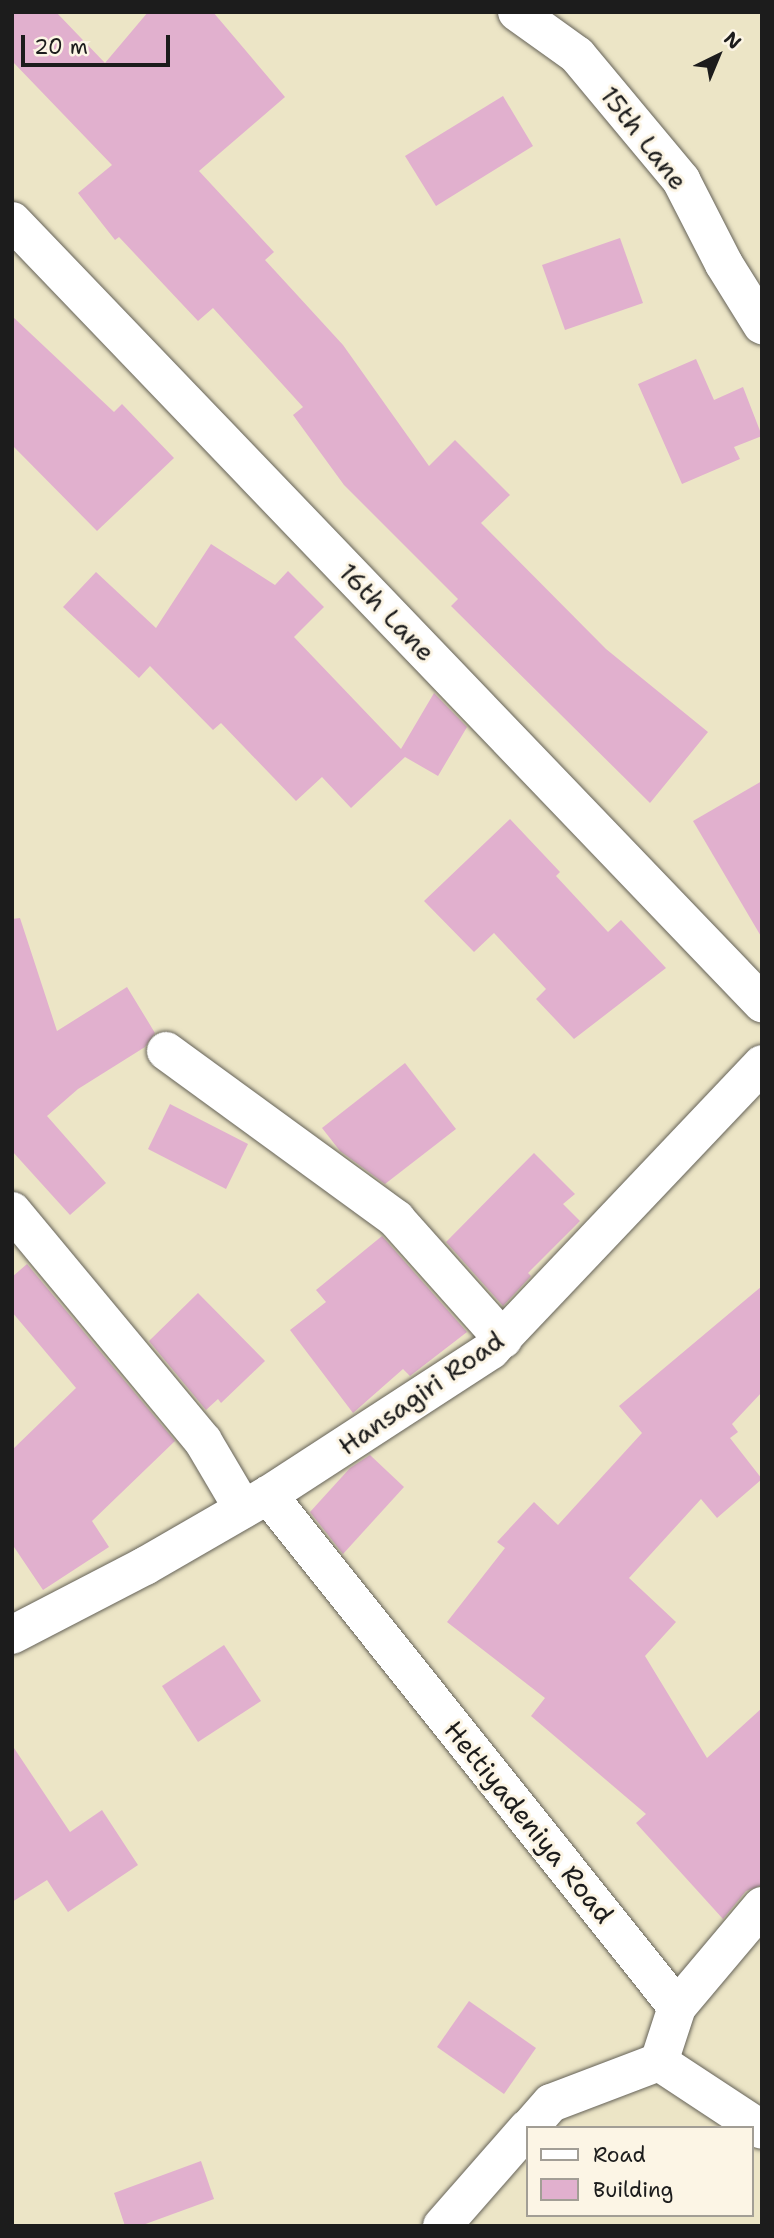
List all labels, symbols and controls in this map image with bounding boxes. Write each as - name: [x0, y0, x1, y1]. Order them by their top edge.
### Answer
- scale bar: [24, 21, 173, 65]
- north arrow: [683, 21, 753, 91]
- text: N: [719, 26, 747, 55]
- text: 20 m: [34, 33, 88, 61]
- street label: 15th Lane: [594, 80, 694, 196]
- street label: 16th Lane: [333, 556, 441, 668]
- street label: Hansagiri Road: [332, 1324, 510, 1462]
- street label: Hettiyadeniya Road: [438, 1715, 620, 1929]
- legend: [526, 2126, 753, 2217]
- text: Road: [593, 2141, 646, 2169]
- text: Building: [593, 2176, 673, 2204]

